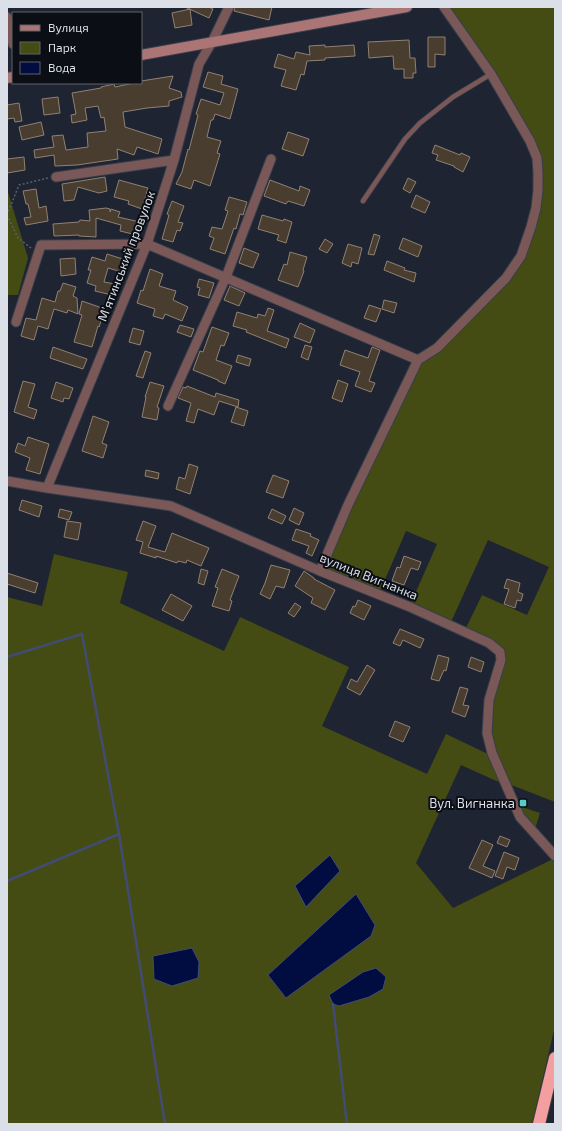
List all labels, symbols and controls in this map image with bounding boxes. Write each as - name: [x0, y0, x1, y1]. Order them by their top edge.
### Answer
- legend: [12, 12, 142, 84]
- text: Вулиця: [48, 20, 89, 35]
- text: Парк: [48, 40, 77, 54]
- text: Вода: [48, 60, 76, 74]
- street label: Мʼятинський провулок: [94, 188, 158, 324]
- street label: вулиця Вигнанка: [318, 549, 420, 603]
- place label: Вул. Вигнанка: [429, 795, 515, 811]
- marker: Вул. Вигнанка: [518, 798, 528, 808]

